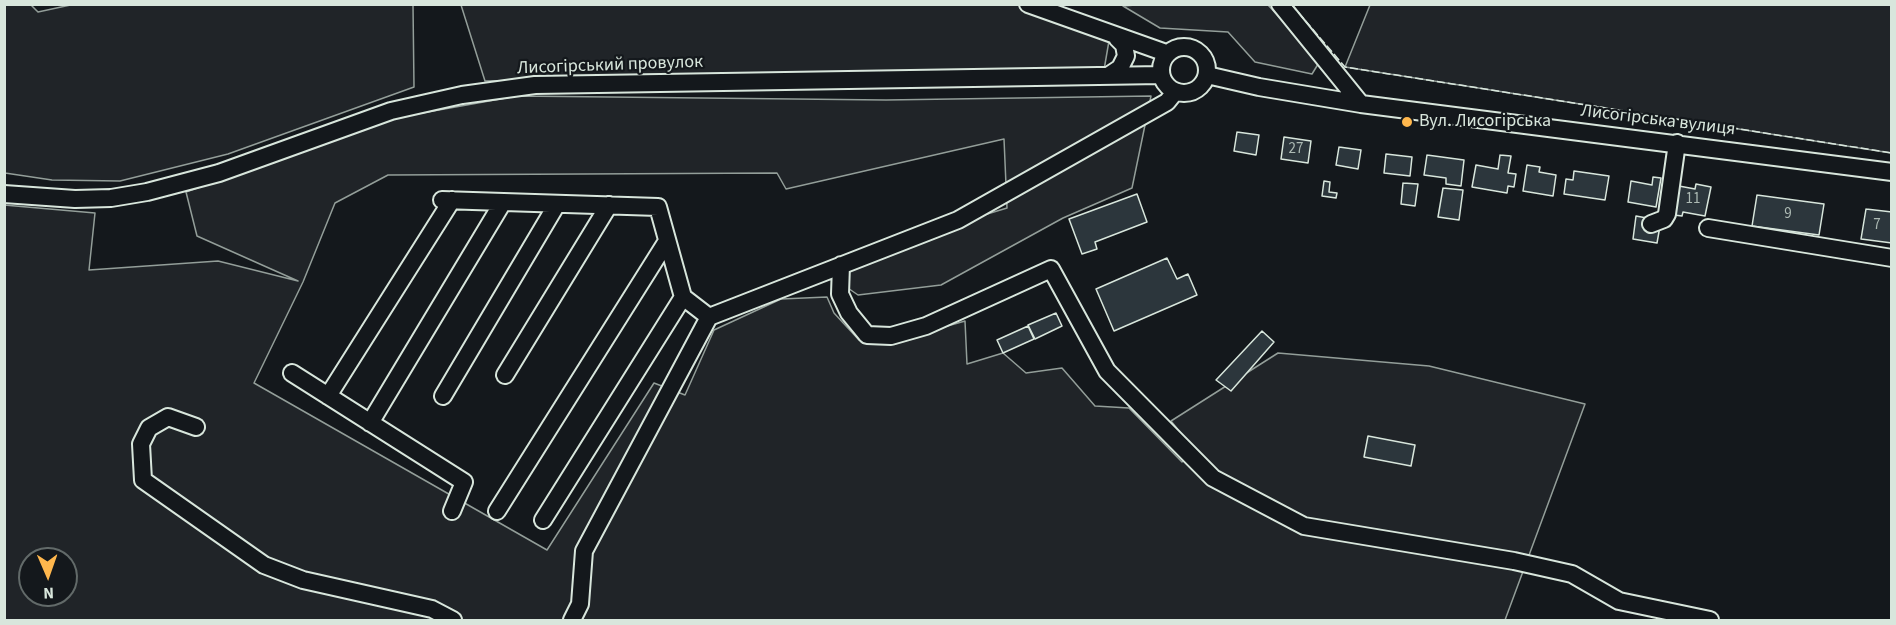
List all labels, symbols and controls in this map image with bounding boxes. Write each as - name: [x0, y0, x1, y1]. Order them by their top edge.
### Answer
- street label: Лисогірський провулок: [517, 52, 703, 80]
- street label: Лисогірська вулиця: [1579, 101, 1737, 141]
- place label: Вул. Лисогірська: [1419, 111, 1551, 133]
- marker: Вул. Лисогірська: [1400, 115, 1414, 129]
- house number: 27: [1289, 141, 1303, 159]
- house number: 11: [1686, 191, 1700, 209]
- house number: 9: [1784, 206, 1792, 224]
- house number: 7: [1873, 217, 1881, 235]
- north arrow: [18, 547, 78, 607]
- text: N: [43, 582, 54, 604]

